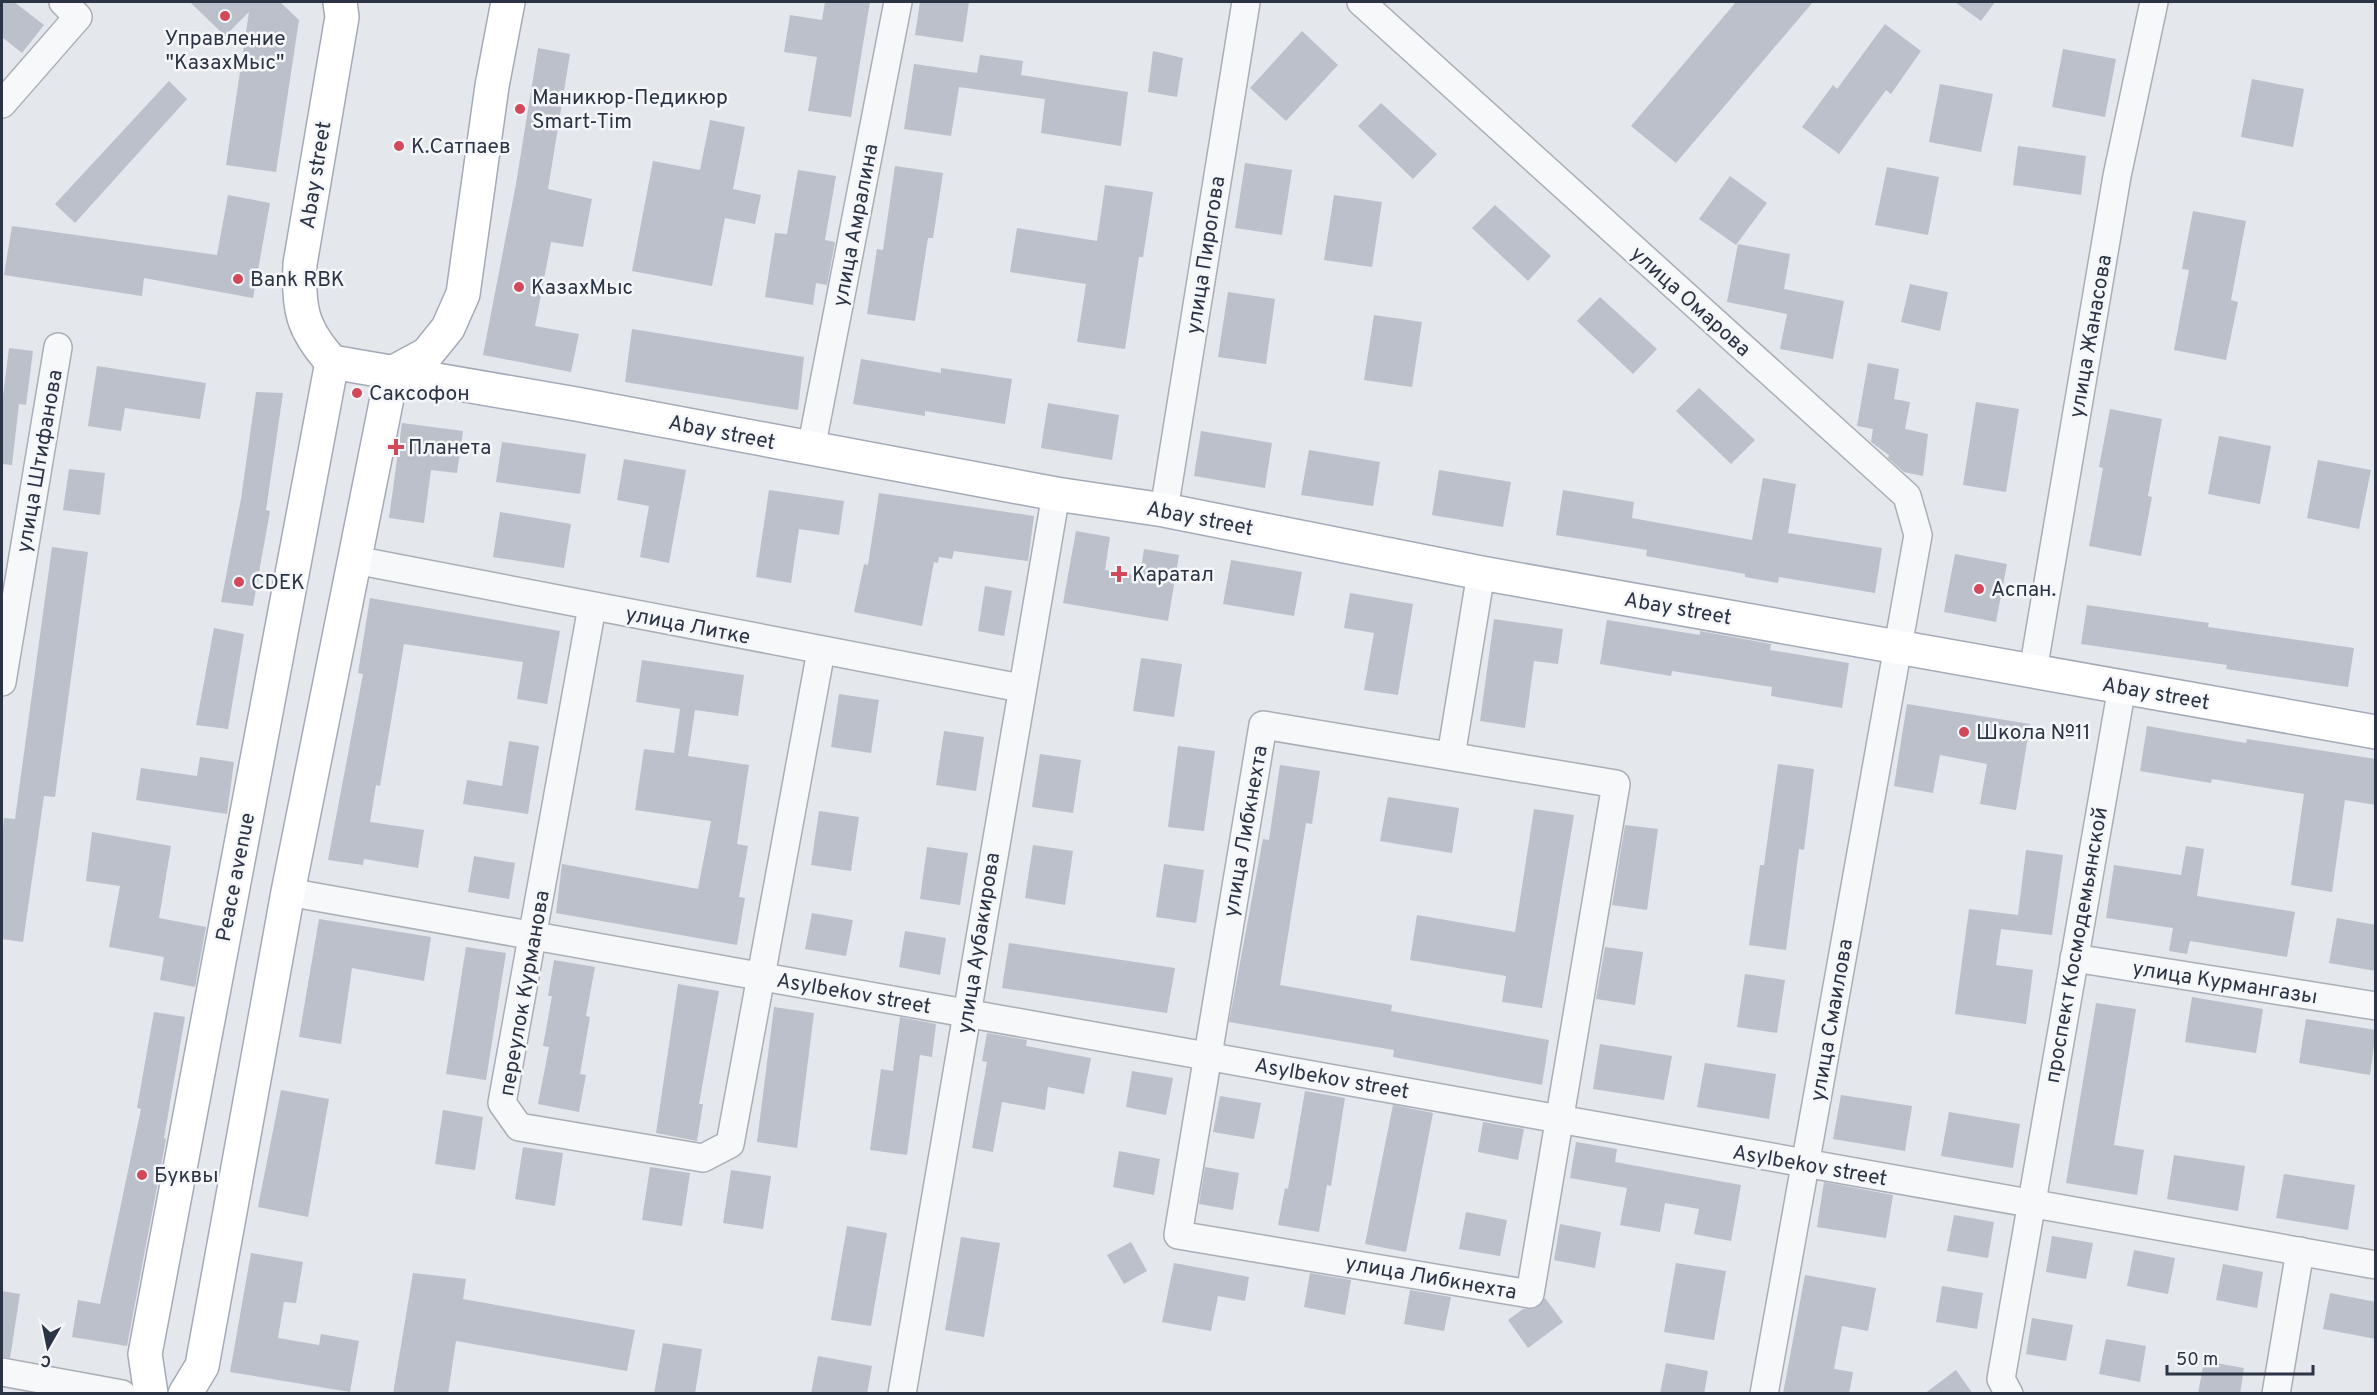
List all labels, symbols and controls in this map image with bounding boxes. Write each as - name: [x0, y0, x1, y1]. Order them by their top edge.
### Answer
- marker: Управление "КазахМыс": [218, 9, 232, 23]
- place label: Управление "КазахМыс": [164, 26, 286, 77]
- place label: Маникюр-Педикюр Smart-Tim: [532, 85, 728, 136]
- marker: Маникюр-Педикюр Smart-Tim: [513, 102, 527, 116]
- street label: Abay street: [295, 120, 338, 231]
- place label: К.Сатпаев: [411, 134, 511, 161]
- marker: К.Сатпаев: [392, 139, 406, 153]
- street label: улица Амралина: [827, 142, 886, 309]
- street label: улица Пирогова: [1181, 174, 1232, 336]
- street label: улица Омарова: [1624, 241, 1756, 363]
- street label: улица Жанасова: [2064, 252, 2119, 420]
- place label: Bank RBK: [250, 267, 345, 294]
- marker: Bank RBK: [231, 272, 245, 286]
- place label: КазахМыс: [531, 275, 633, 302]
- marker: КазахМыс: [512, 280, 526, 294]
- street label: улица Штифанова: [11, 368, 70, 555]
- place label: Саксофон: [369, 381, 470, 408]
- marker: Саксофон: [350, 386, 364, 400]
- street label: Abay street: [666, 410, 778, 457]
- place label: Планета: [408, 435, 491, 462]
- marker: Планета: [389, 440, 403, 454]
- street label: Abay street: [1144, 496, 1256, 543]
- place label: Каратал: [1132, 562, 1214, 589]
- marker: Каратал: [1110, 565, 1128, 583]
- place label: CDEK: [251, 570, 305, 597]
- marker: CDEK: [232, 575, 246, 589]
- place label: Аспан.: [1991, 577, 2056, 604]
- marker: Аспан.: [1972, 582, 1986, 596]
- street label: Abay street: [1622, 587, 1734, 632]
- street label: улица Литке: [623, 601, 753, 652]
- street label: Abay street: [2100, 672, 2212, 717]
- place label: Школа №11: [1976, 720, 2091, 747]
- marker: Школа №11: [1957, 725, 1971, 739]
- street label: улица Либкнехта: [1218, 743, 1275, 919]
- street label: проспект Космодемьянской: [2040, 805, 2115, 1085]
- street label: Peace avenue: [211, 811, 262, 944]
- street label: улица Аубакирова: [952, 851, 1007, 1036]
- street label: переулок Курманова: [494, 888, 557, 1098]
- street label: улица Смаилова: [1805, 937, 1860, 1104]
- street label: улица Курмангазы: [2130, 955, 2319, 1011]
- street label: Asylbekov street: [774, 968, 933, 1021]
- street label: Asylbekov street: [1252, 1053, 1411, 1106]
- street label: Asylbekov street: [1730, 1140, 1889, 1193]
- place label: Буквы: [154, 1163, 219, 1190]
- marker: Буквы: [135, 1168, 149, 1182]
- street label: улица Либкнехта: [1343, 1250, 1519, 1307]
- north arrow: [18, 1317, 78, 1377]
- scale bar: [2167, 1338, 2312, 1376]
- text: С: [39, 1349, 53, 1371]
- text: 50 m: [2176, 1349, 2218, 1372]

